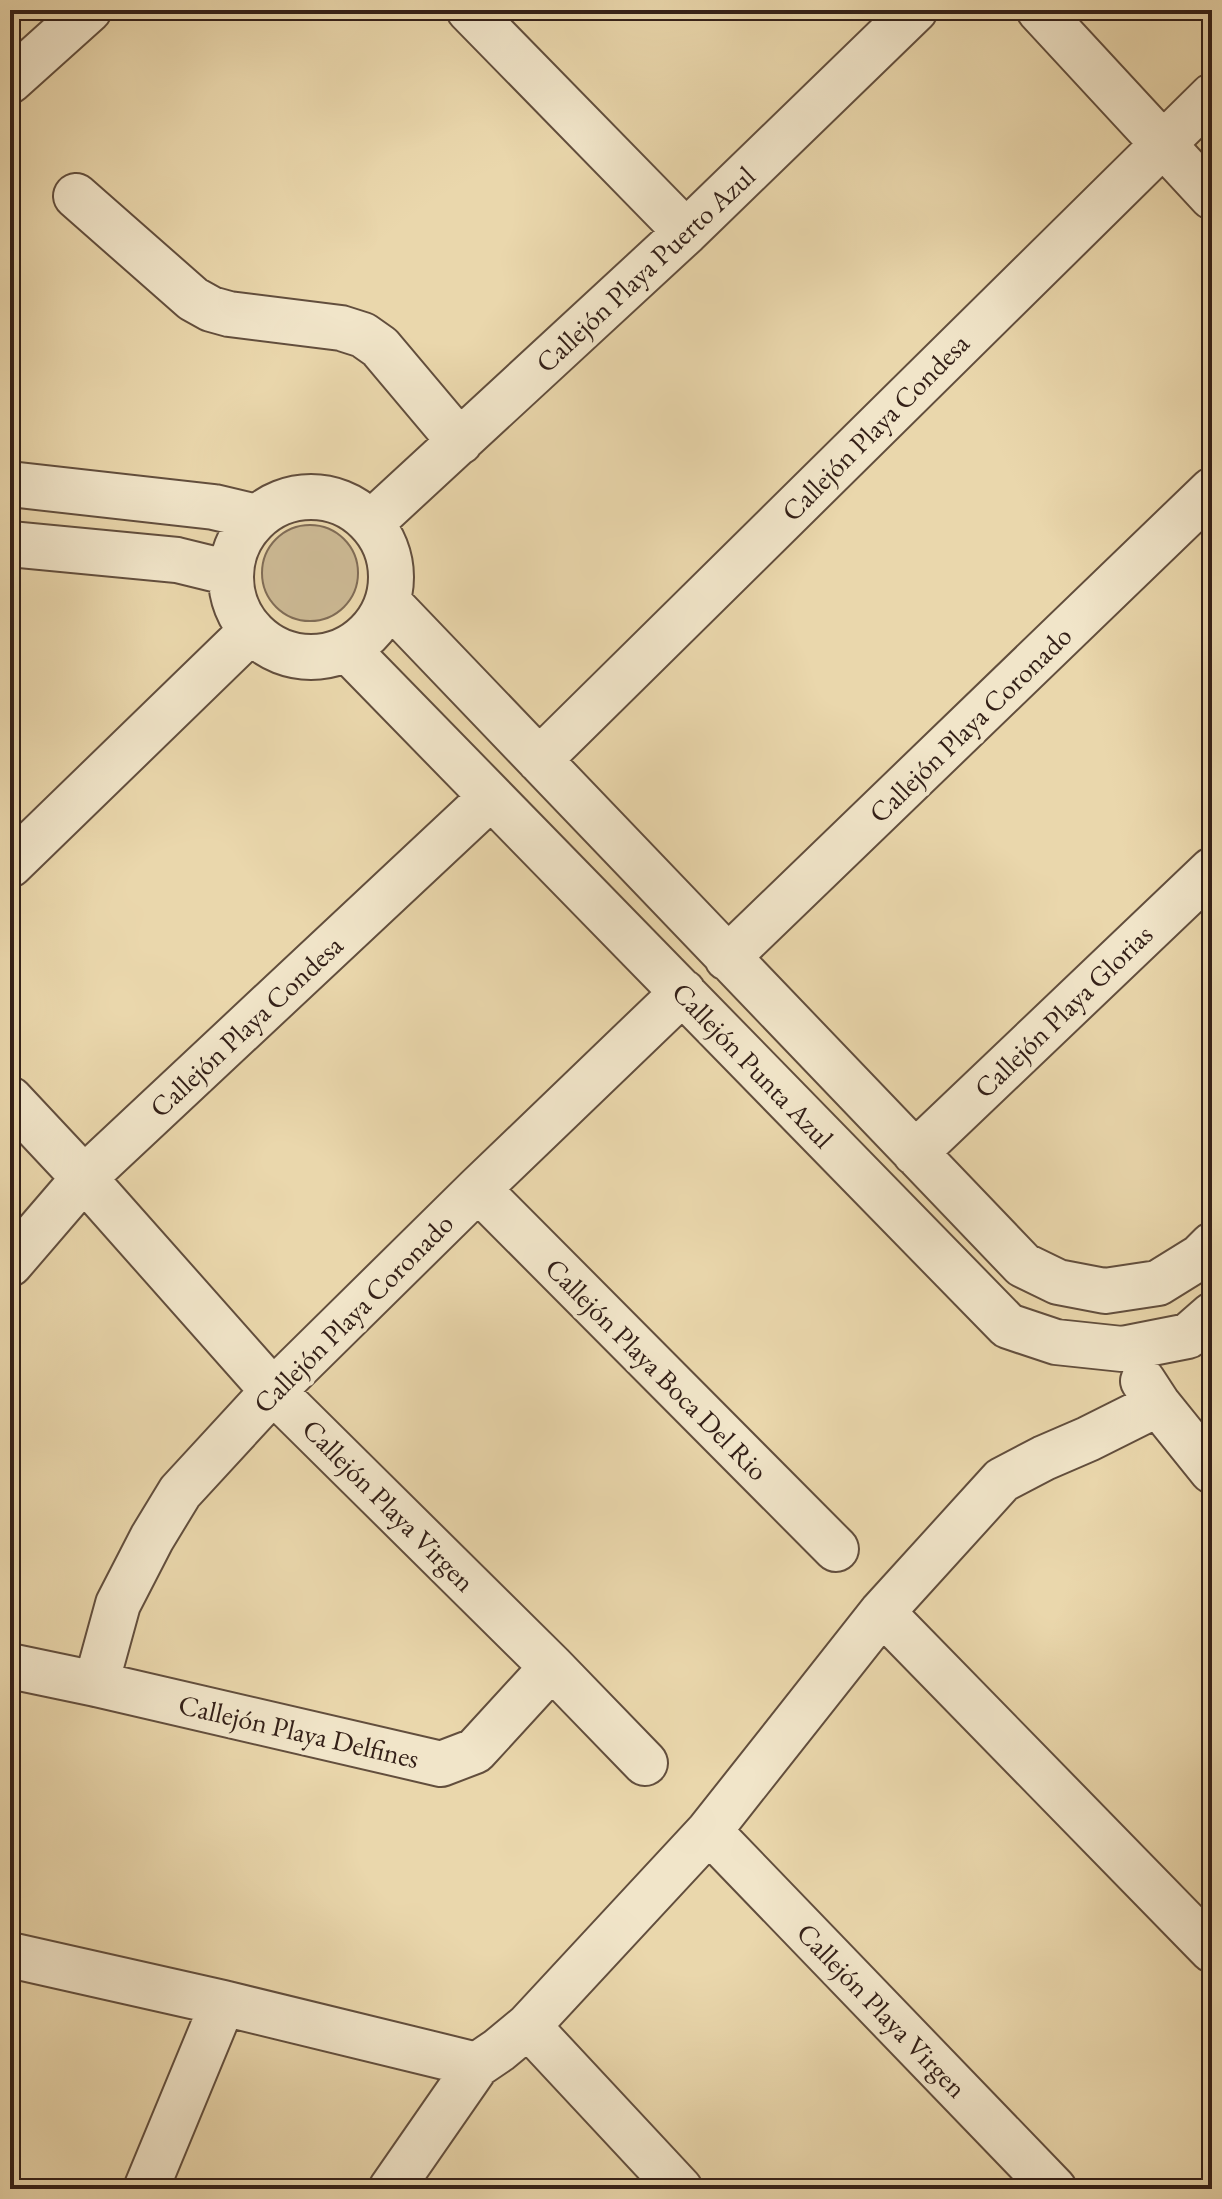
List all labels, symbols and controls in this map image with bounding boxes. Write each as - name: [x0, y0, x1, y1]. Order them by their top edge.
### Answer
- street label: Callejón Playa Puerto Azul: [528, 158, 763, 380]
- street label: Callejón Playa Condesa: [773, 325, 977, 529]
- street label: Callejón Playa Coronado: [861, 618, 1079, 830]
- street label: Callejón Playa Glorias: [966, 916, 1160, 1106]
- street label: Callejón Playa Condesa: [142, 927, 351, 1125]
- street label: Callejón Punta Azul: [665, 974, 842, 1156]
- street label: Callejón Playa Coronado: [245, 1205, 461, 1421]
- street label: Callejón Playa Boca Del Rio: [538, 1250, 776, 1488]
- street label: Callejón Playa Virgen: [295, 1411, 483, 1599]
- street label: Callejón Playa Delfines: [175, 1686, 423, 1776]
- street label: Callejón Playa Virgen: [789, 1915, 975, 2105]

